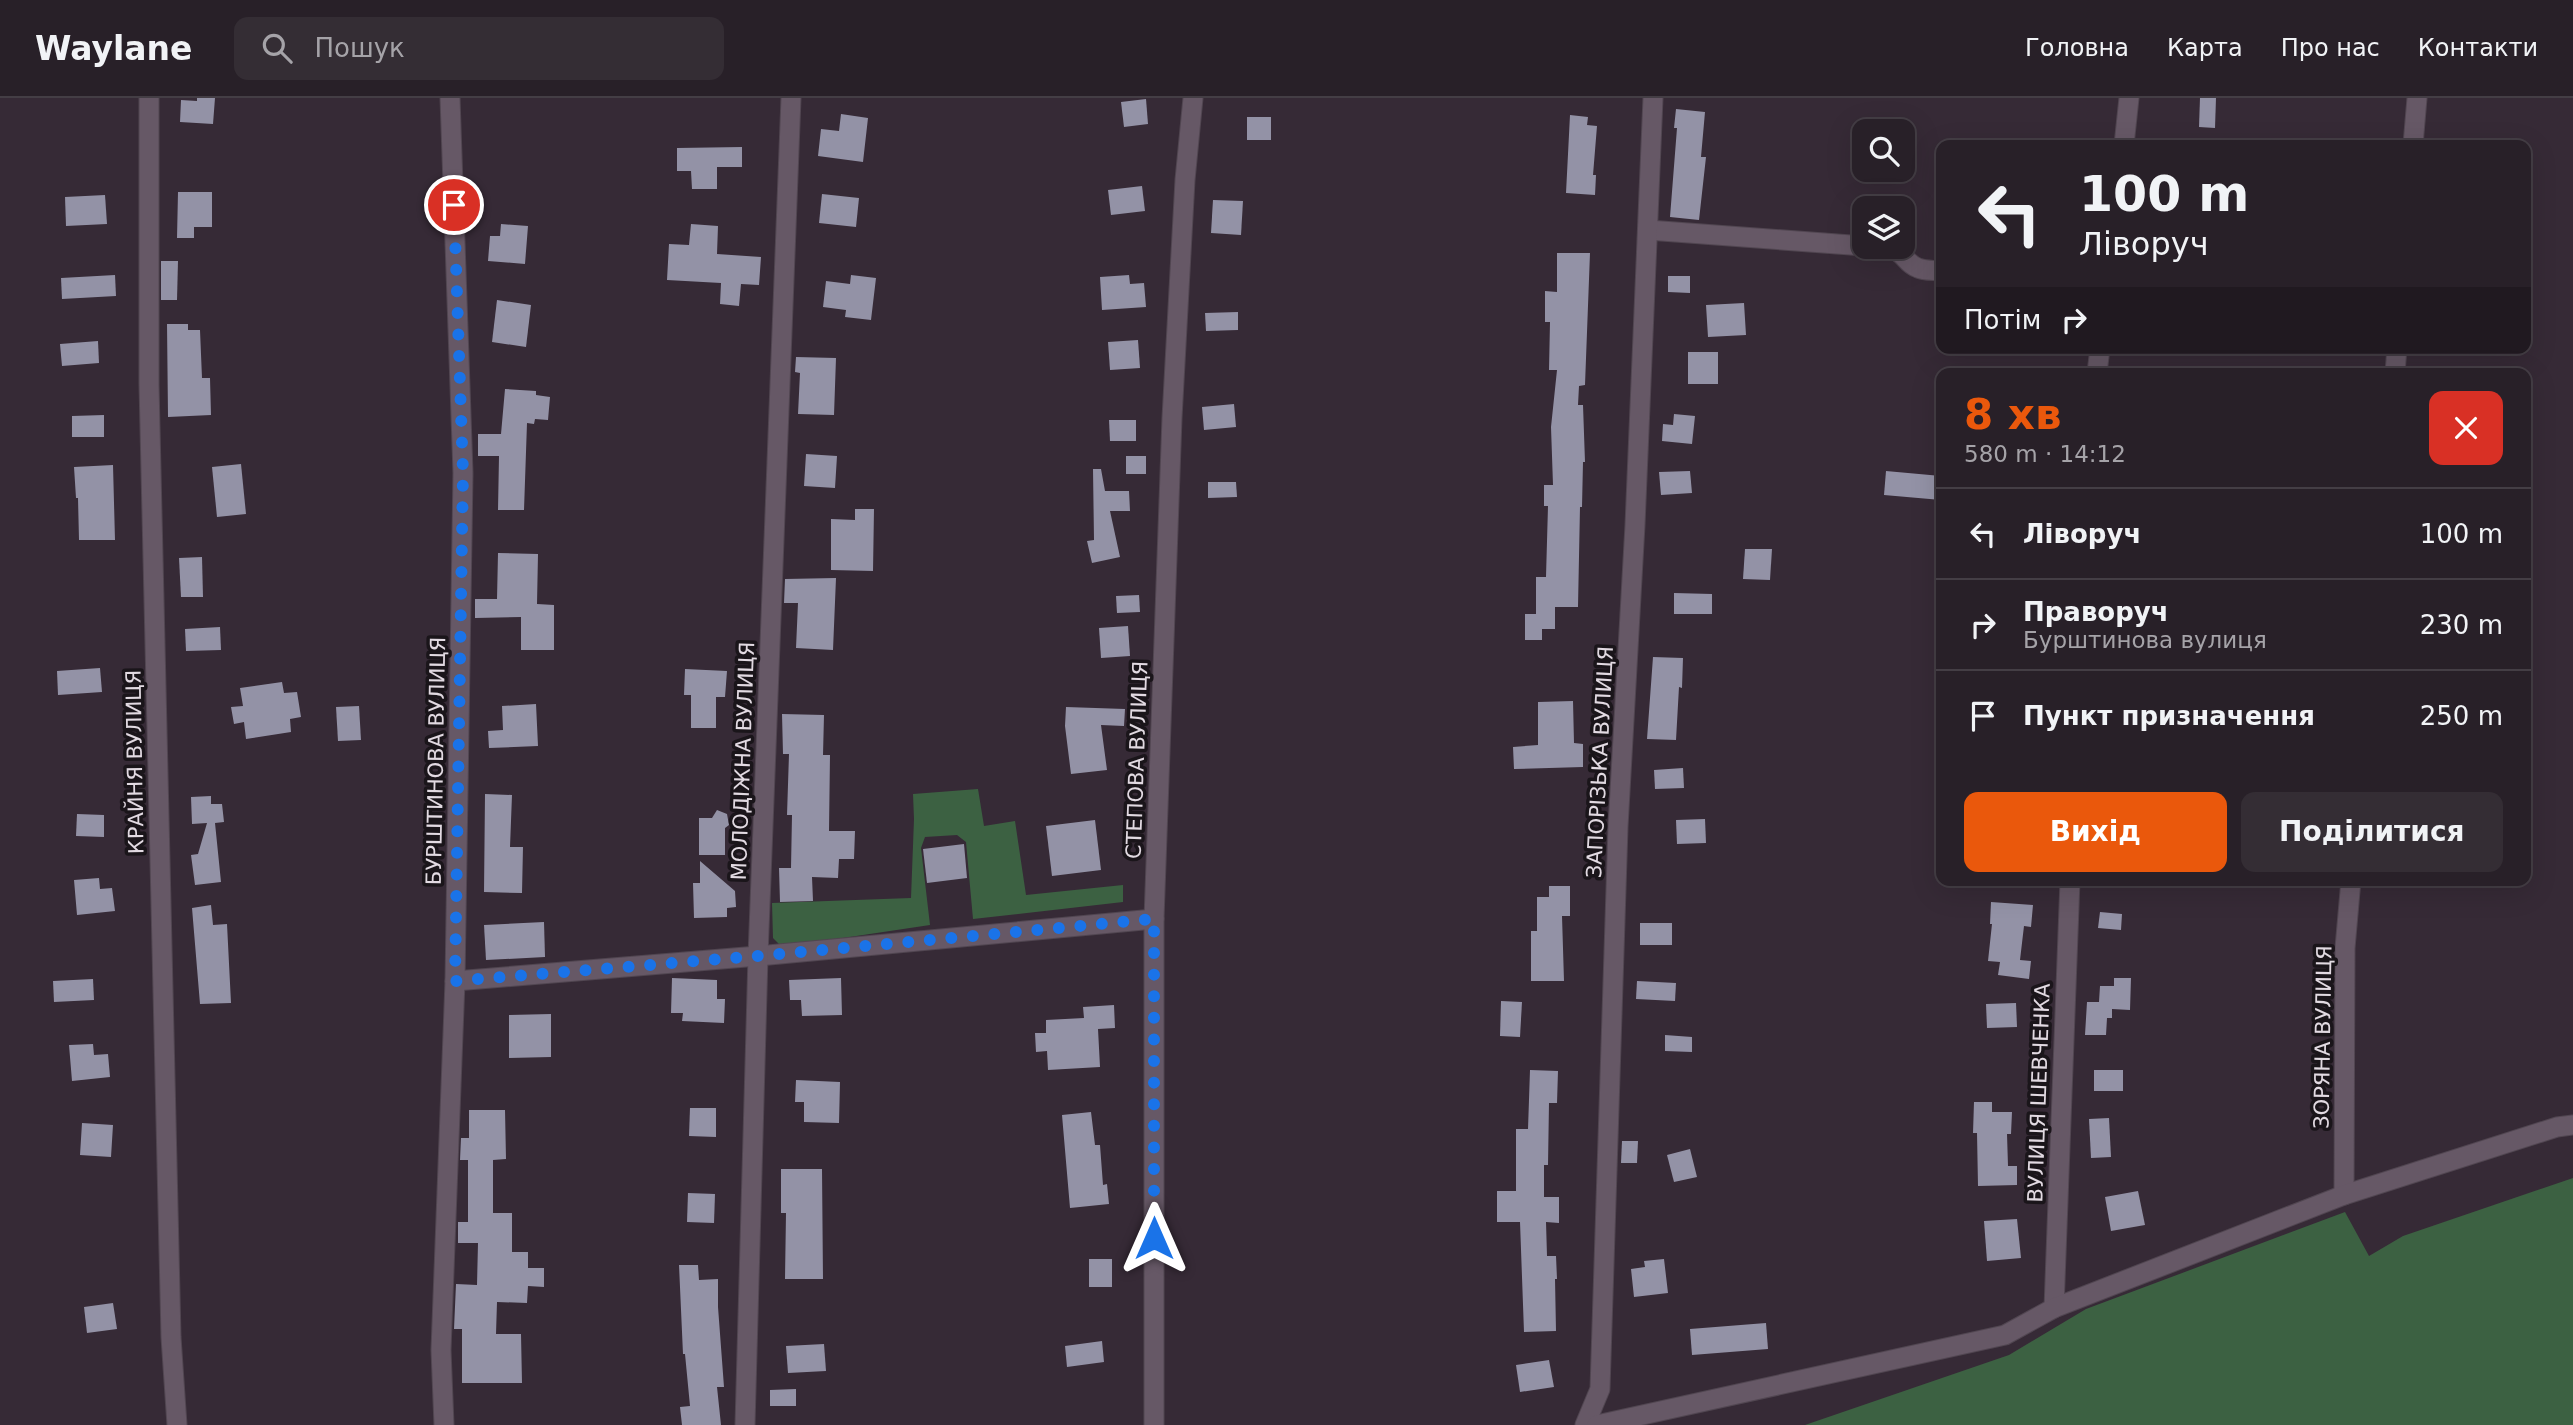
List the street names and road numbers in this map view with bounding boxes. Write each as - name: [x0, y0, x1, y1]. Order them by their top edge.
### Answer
- street label: БУРШТИНОВА ВУЛИЦЯ: [422, 637, 450, 885]
- street label: МОЛОДІЖНА ВУЛИЦЯ: [727, 641, 759, 881]
- street label: ЗАПОРІЗЬКА ВУЛИЦЯ: [1582, 645, 1618, 879]
- street label: СТЕПОВА ВУЛИЦЯ: [1122, 661, 1152, 859]
- street label: КРАЙНЯ ВУЛИЦЯ: [120, 670, 149, 854]
- street label: ЗОРЯНА ВУЛИЦЯ: [2309, 945, 2337, 1129]
- street label: ВУЛИЦЯ ШЕВЧЕНКА: [2023, 982, 2055, 1203]

